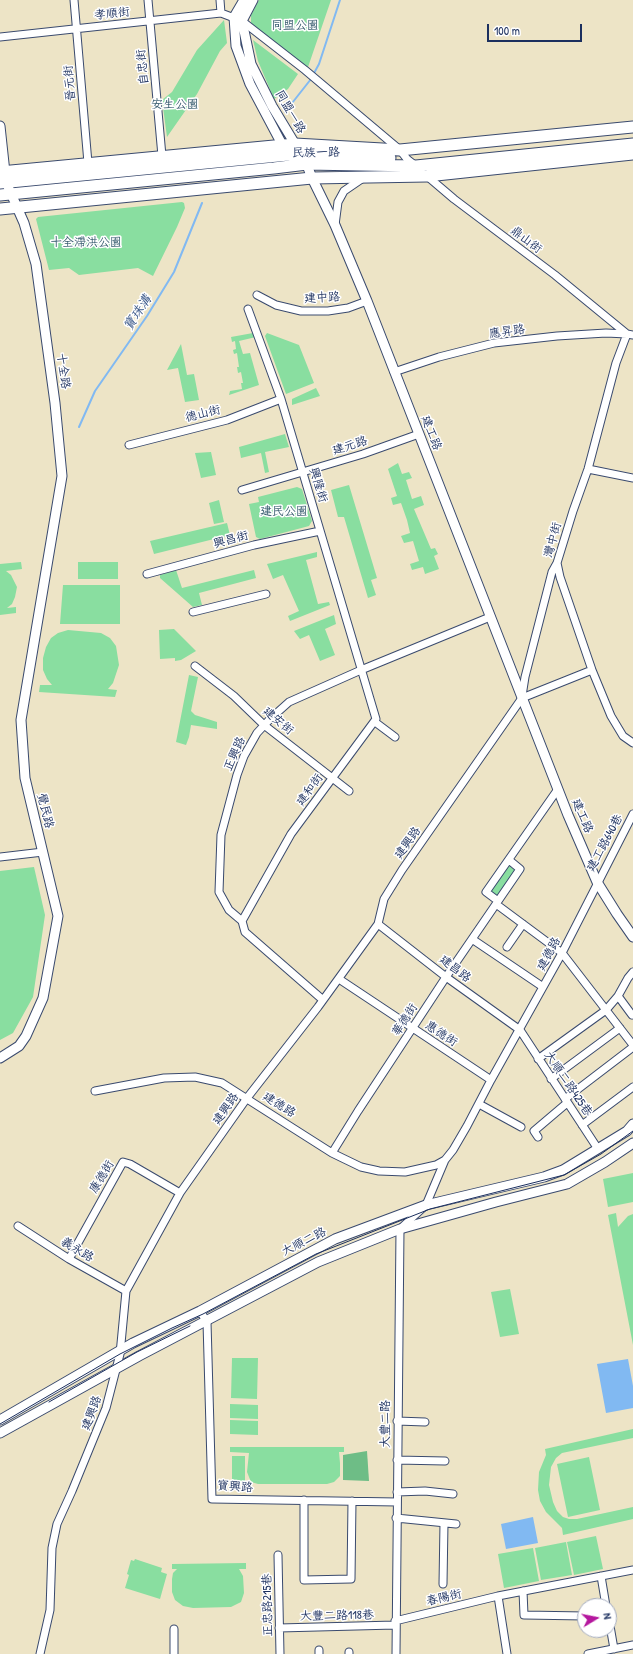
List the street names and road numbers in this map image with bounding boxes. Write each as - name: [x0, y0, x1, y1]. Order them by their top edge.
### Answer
- street label: 孝順街: [93, 5, 131, 23]
- street label: 自忠街: [134, 48, 152, 86]
- street label: 晉元街: [61, 64, 79, 102]
- street label: 同盟一路: [272, 88, 308, 136]
- street label: 民族一路: [292, 145, 340, 161]
- street label: 鼎山街: [507, 223, 545, 257]
- street label: 建中路: [304, 290, 340, 306]
- street label: 應昇路: [488, 322, 526, 342]
- street label: 十全路: [53, 352, 73, 390]
- street label: 德山街: [184, 403, 222, 425]
- street label: 建工路: [418, 414, 444, 452]
- street label: 建元路: [331, 434, 369, 458]
- street label: 興隆街: [306, 466, 330, 504]
- street label: 灣中街: [541, 521, 565, 559]
- street label: 興昌街: [212, 528, 250, 552]
- street label: 建安街: [260, 704, 296, 738]
- street label: 正興路: [221, 735, 249, 773]
- street label: 建和街: [294, 771, 326, 809]
- street label: 覺民路: [34, 792, 56, 830]
- street label: 建工路: [568, 797, 596, 835]
- street label: 建工路640巷: [584, 812, 626, 874]
- street label: 建興路: [392, 824, 424, 862]
- street label: 建德路: [534, 935, 564, 973]
- street label: 建昌路: [436, 952, 474, 986]
- street label: 華德街: [389, 1001, 421, 1039]
- street label: 惠德街: [422, 1018, 460, 1050]
- street label: 大順二路425巷: [541, 1049, 595, 1119]
- street label: 建德路: [260, 1089, 298, 1121]
- street label: 建興路: [210, 1090, 242, 1128]
- street label: 康德街: [87, 1158, 117, 1196]
- street label: 大順二路: [279, 1225, 329, 1259]
- street label: 義永路: [58, 1235, 96, 1265]
- street label: 建興路: [79, 1394, 105, 1432]
- street label: 大豐二路: [379, 1400, 393, 1448]
- street label: 寶興路: [217, 1479, 253, 1495]
- street label: 正忠路215巷: [260, 1573, 276, 1637]
- street label: 春陽街: [425, 1587, 463, 1609]
- street label: 大豐二路118巷: [300, 1608, 374, 1624]

